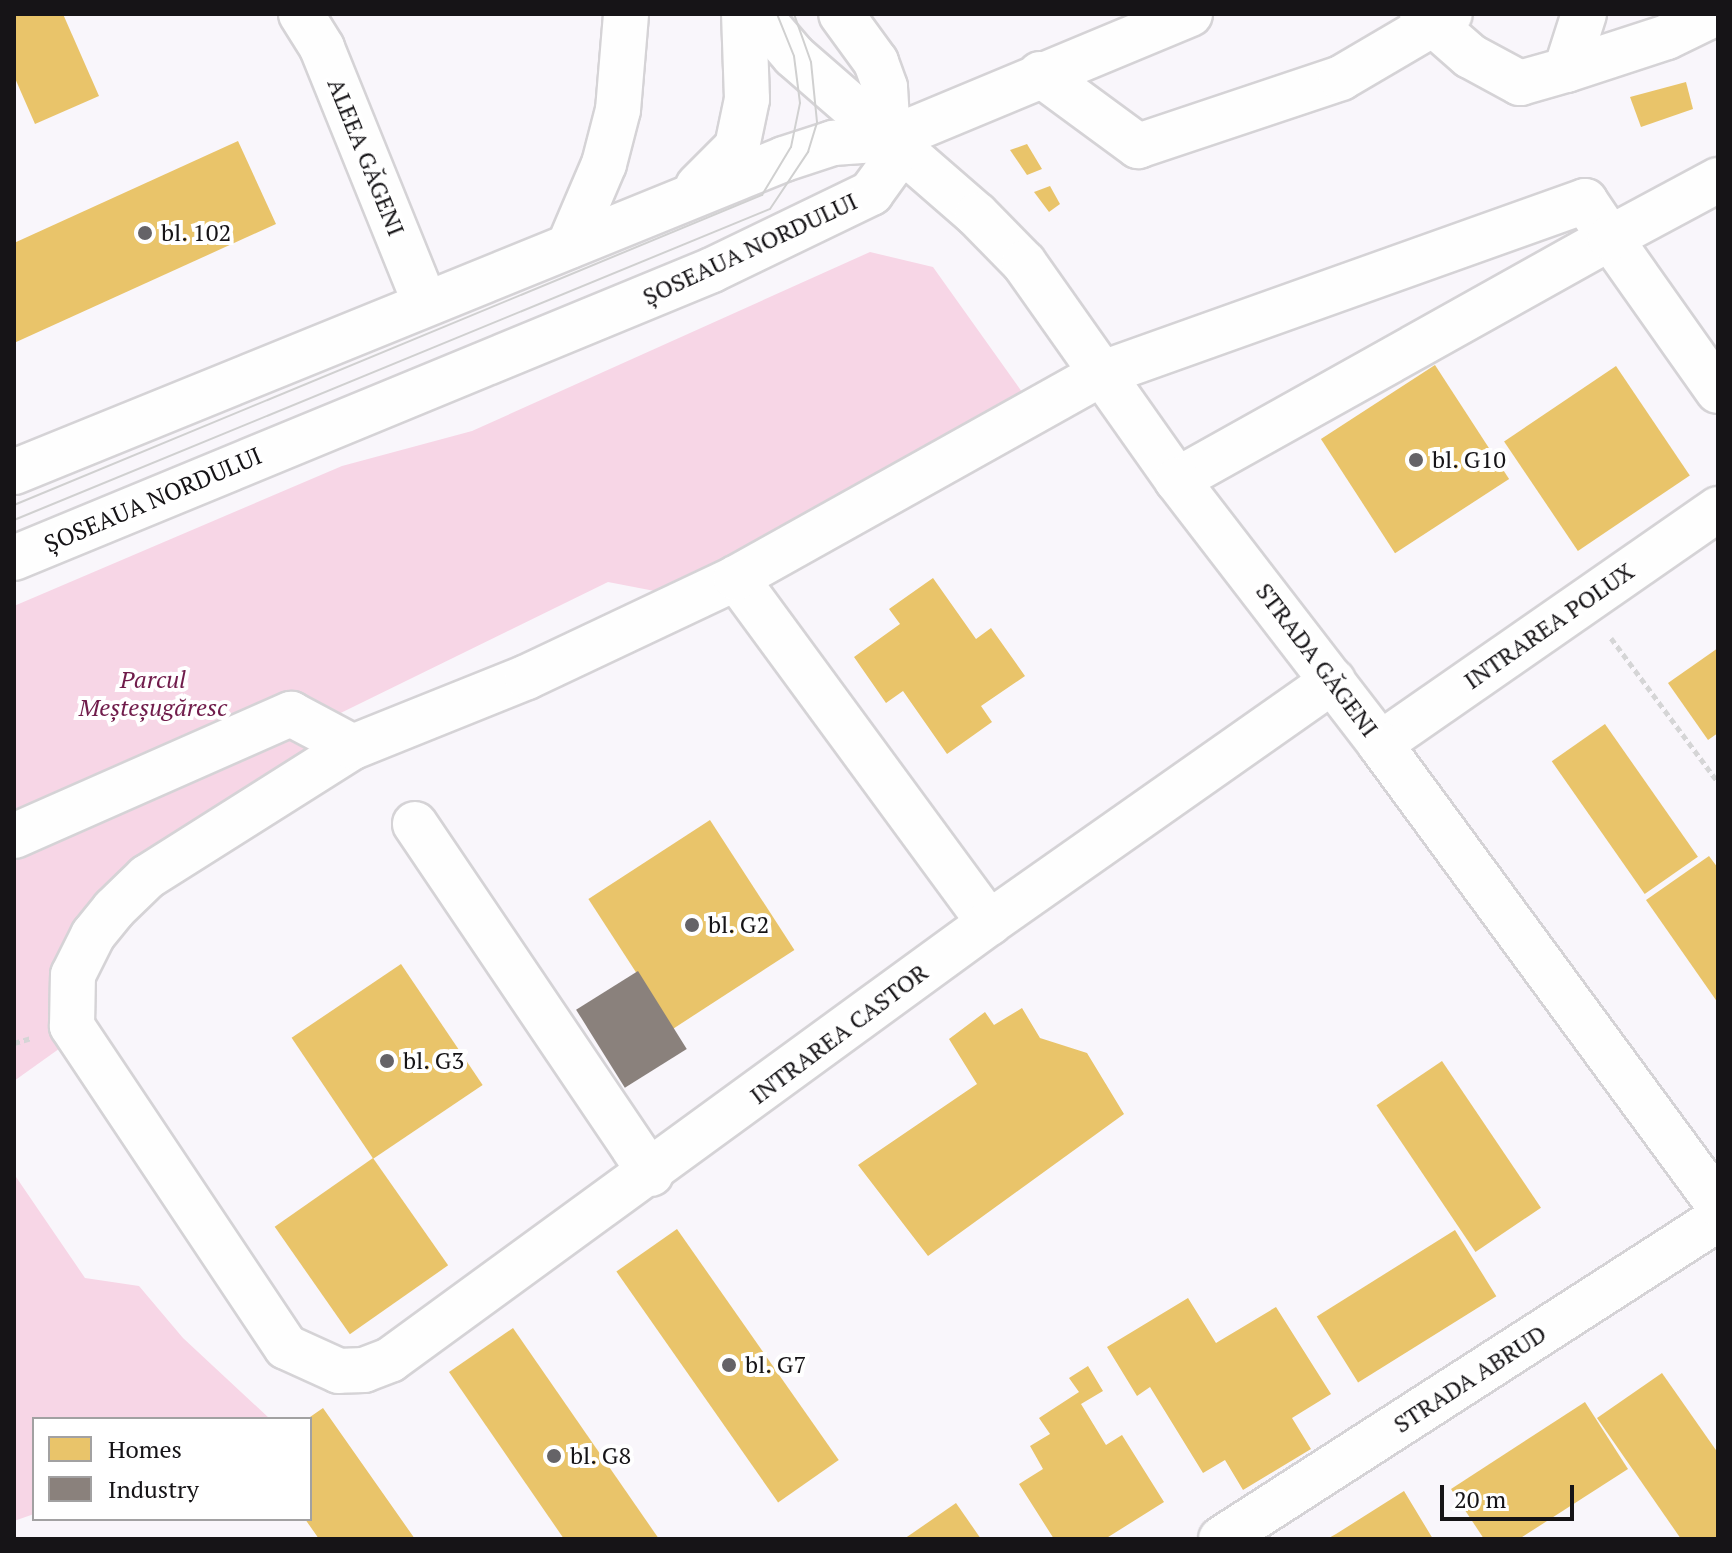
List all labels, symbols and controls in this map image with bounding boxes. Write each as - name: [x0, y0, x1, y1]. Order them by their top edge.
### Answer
- street label: ALEEA GĂGENI: [321, 74, 411, 240]
- street label: ȘOSEAUA NORDULUI: [638, 187, 862, 311]
- place label: bl. 102: [161, 219, 232, 247]
- marker: bl. 102: [136, 224, 154, 242]
- street label: ȘOSEAUA NORDULUI: [40, 441, 266, 559]
- place label: bl. G10: [1432, 446, 1507, 474]
- marker: bl. G10: [1407, 451, 1425, 469]
- street label: INTRAREA POLUX: [1458, 557, 1640, 695]
- street label: STRADA GĂGENI: [1250, 577, 1384, 743]
- park label: Parcul Meșteșugăresc: [79, 666, 227, 722]
- place label: bl. G2: [708, 911, 770, 939]
- marker: bl. G2: [683, 916, 701, 934]
- street label: INTRAREA CASTOR: [744, 958, 934, 1110]
- place label: bl. G3: [403, 1047, 465, 1075]
- marker: bl. G3: [378, 1052, 396, 1070]
- street label: STRADA ABRUD: [1388, 1319, 1552, 1439]
- place label: bl. G7: [745, 1351, 807, 1379]
- marker: bl. G7: [720, 1356, 738, 1374]
- legend: [32, 1417, 312, 1521]
- text: Homes: [108, 1433, 182, 1465]
- place label: bl. G8: [570, 1442, 632, 1470]
- marker: bl. G8: [545, 1447, 563, 1465]
- scale bar: [1444, 1469, 1578, 1519]
- text: Industry: [108, 1473, 199, 1505]
- text: 20 m: [1454, 1483, 1506, 1515]

